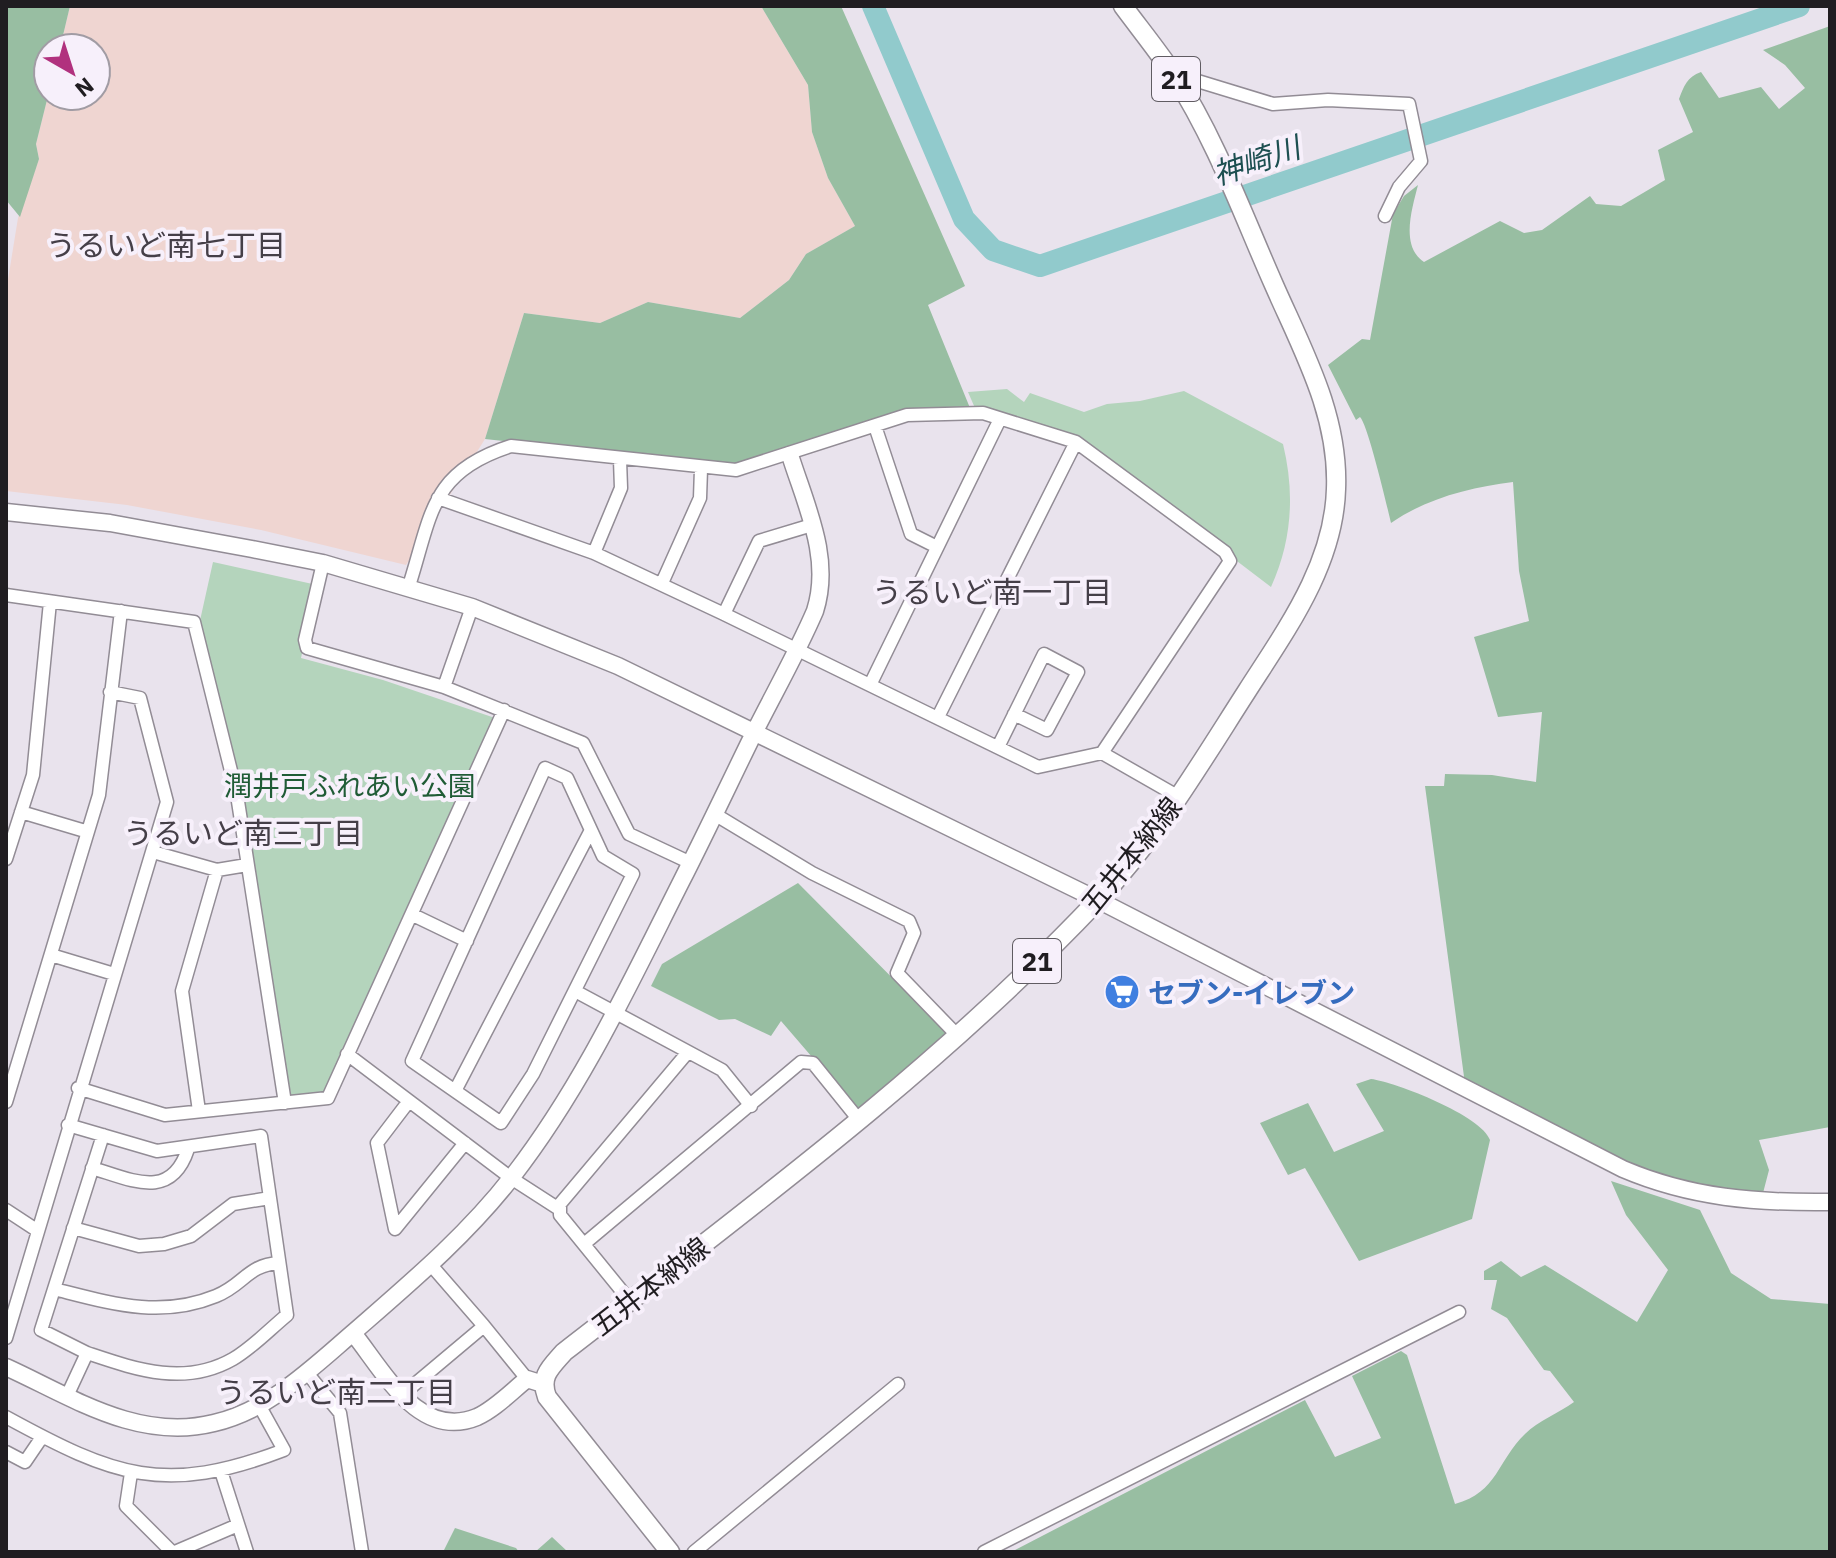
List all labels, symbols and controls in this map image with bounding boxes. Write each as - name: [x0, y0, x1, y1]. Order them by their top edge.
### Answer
- north arrow: [32, 32, 112, 112]
- road number: 21: [1152, 57, 1200, 101]
- text: N: [70, 72, 100, 104]
- water label: 神崎川: [1207, 126, 1308, 193]
- district label: うるいど南七丁目: [46, 225, 286, 264]
- district label: うるいど南一丁目: [872, 572, 1112, 611]
- park label: 潤井戸ふれあい公園: [224, 767, 476, 804]
- street label: 五井本納線: [1073, 789, 1189, 921]
- district label: うるいど南三丁目: [123, 813, 363, 852]
- road number: 21: [1013, 939, 1061, 983]
- supermarket icon: セブン-イレブン: [1103, 973, 1141, 1011]
- place label: セブン-イレブン: [1148, 974, 1355, 1011]
- street label: 五井本納線: [583, 1228, 717, 1344]
- district label: うるいど南二丁目: [216, 1372, 456, 1411]

